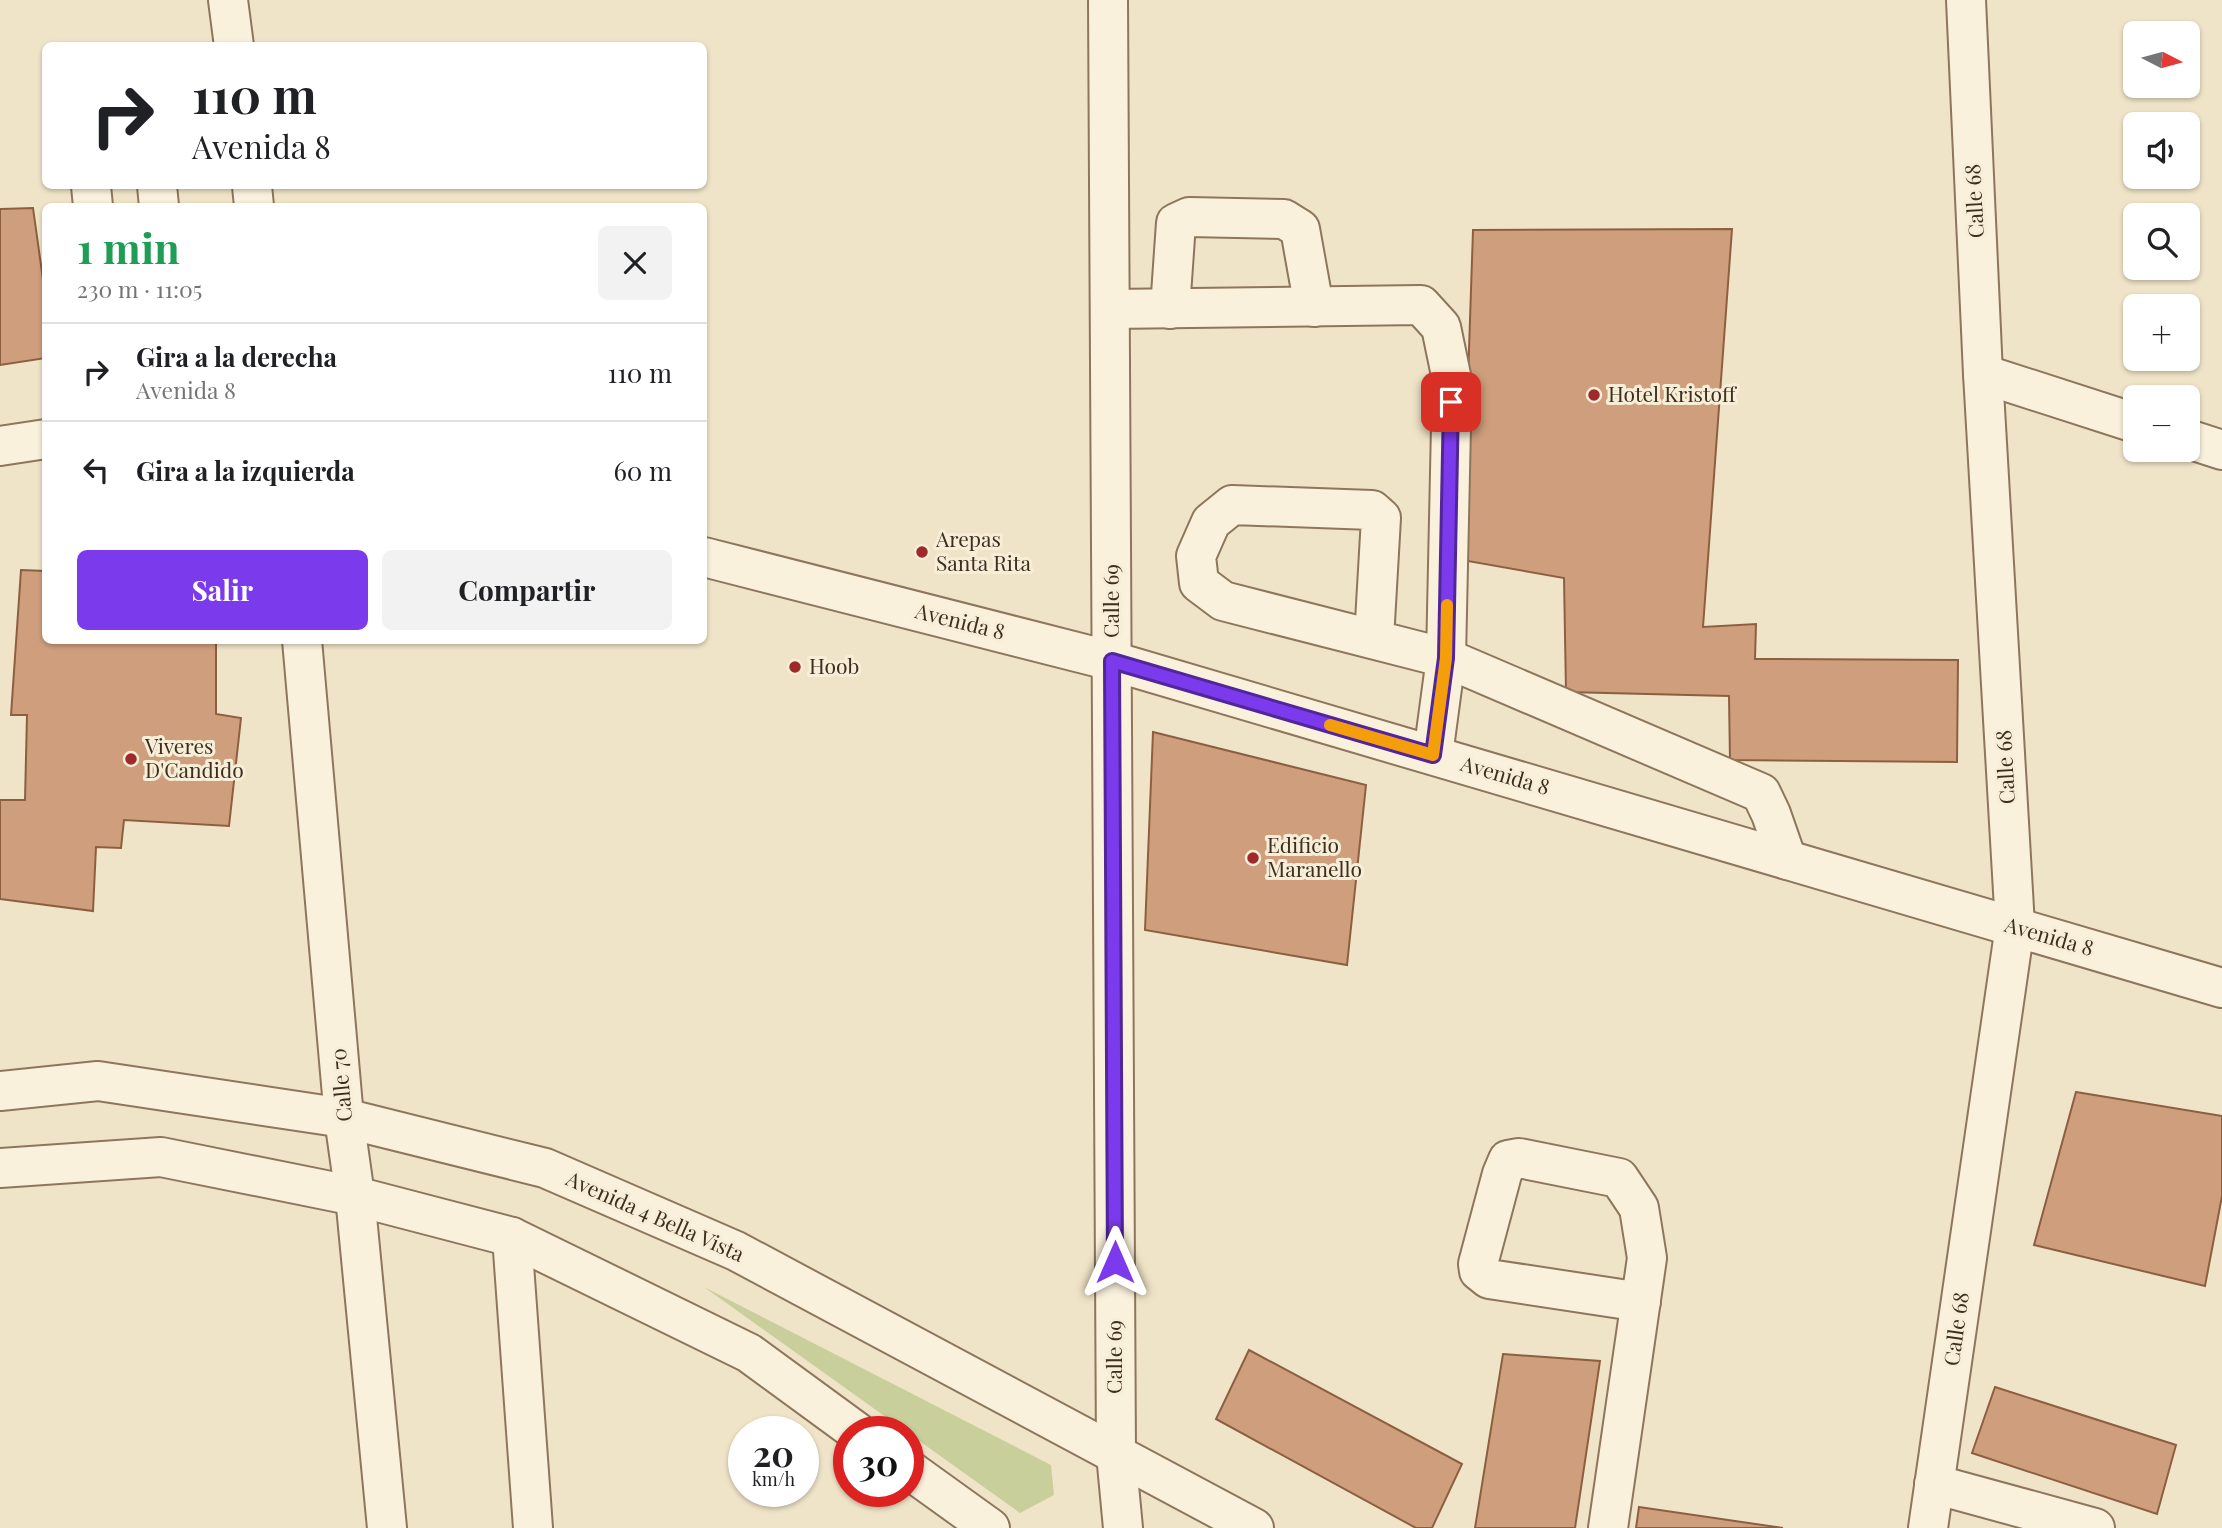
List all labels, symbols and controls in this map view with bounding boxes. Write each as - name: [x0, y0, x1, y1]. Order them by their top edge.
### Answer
- north arrow: [2123, 21, 2200, 98]
- map controls: [2123, 21, 2200, 462]
- text: 110 m: [192, 61, 317, 126]
- icon: right: [77, 70, 168, 161]
- button: sound: [2123, 112, 2200, 189]
- text: Avenida 8: [192, 124, 331, 167]
- street label: Calle 68: [1957, 163, 1989, 239]
- button: search: [2123, 203, 2200, 280]
- text: 1 min: [77, 219, 180, 275]
- button: close: [598, 226, 672, 300]
- text: 230 m · 11:05: [77, 273, 202, 304]
- button: +: [2123, 294, 2200, 371]
- text: Gira a la derecha: [136, 339, 337, 374]
- icon: right: [77, 353, 115, 391]
- text: 110 m: [608, 355, 672, 390]
- pin: [1421, 372, 1481, 432]
- text: Avenida 8: [136, 374, 236, 405]
- place label: Hotel Kristoff: [1608, 379, 1738, 407]
- icon: arrive: [1432, 383, 1470, 421]
- button: −: [2123, 385, 2200, 462]
- marker: Hotel Kristoff: [1586, 387, 1602, 403]
- icon: left: [77, 451, 115, 489]
- text: Gira a la izquierda: [136, 453, 355, 488]
- text: 60 m: [613, 453, 672, 488]
- place label: Arepas Santa Rita: [935, 524, 1031, 576]
- marker: Arepas Santa Rita: [914, 544, 930, 560]
- button: Salir: [77, 550, 368, 630]
- button: Compartir: [382, 550, 672, 630]
- street label: Calle 69: [1096, 564, 1124, 638]
- street label: Avenida 8: [912, 595, 1008, 645]
- place label: Hoob: [809, 651, 859, 679]
- marker: Hoob: [787, 659, 803, 675]
- street label: Calle 68: [1988, 729, 2020, 805]
- place label: Viveres D'Candido: [144, 731, 244, 783]
- street label: Avenida 8: [1457, 748, 1553, 800]
- marker: Viveres D'Candido: [123, 751, 139, 767]
- place label: Edificio Maranello: [1267, 830, 1362, 882]
- marker: Edificio Maranello: [1245, 850, 1261, 866]
- street label: Avenida 8: [2001, 909, 2097, 961]
- street label: Calle 70: [323, 1047, 357, 1123]
- street label: Avenida 4 Bella Vista: [562, 1163, 750, 1267]
- position arrow: [1078, 1225, 1152, 1299]
- street label: Calle 68: [1936, 1290, 1974, 1367]
- street label: Calle 69: [1099, 1320, 1127, 1394]
- speed limit sign: 30: [833, 1416, 924, 1507]
- text: 20: [753, 1429, 794, 1476]
- text: km/h: [752, 1467, 795, 1491]

